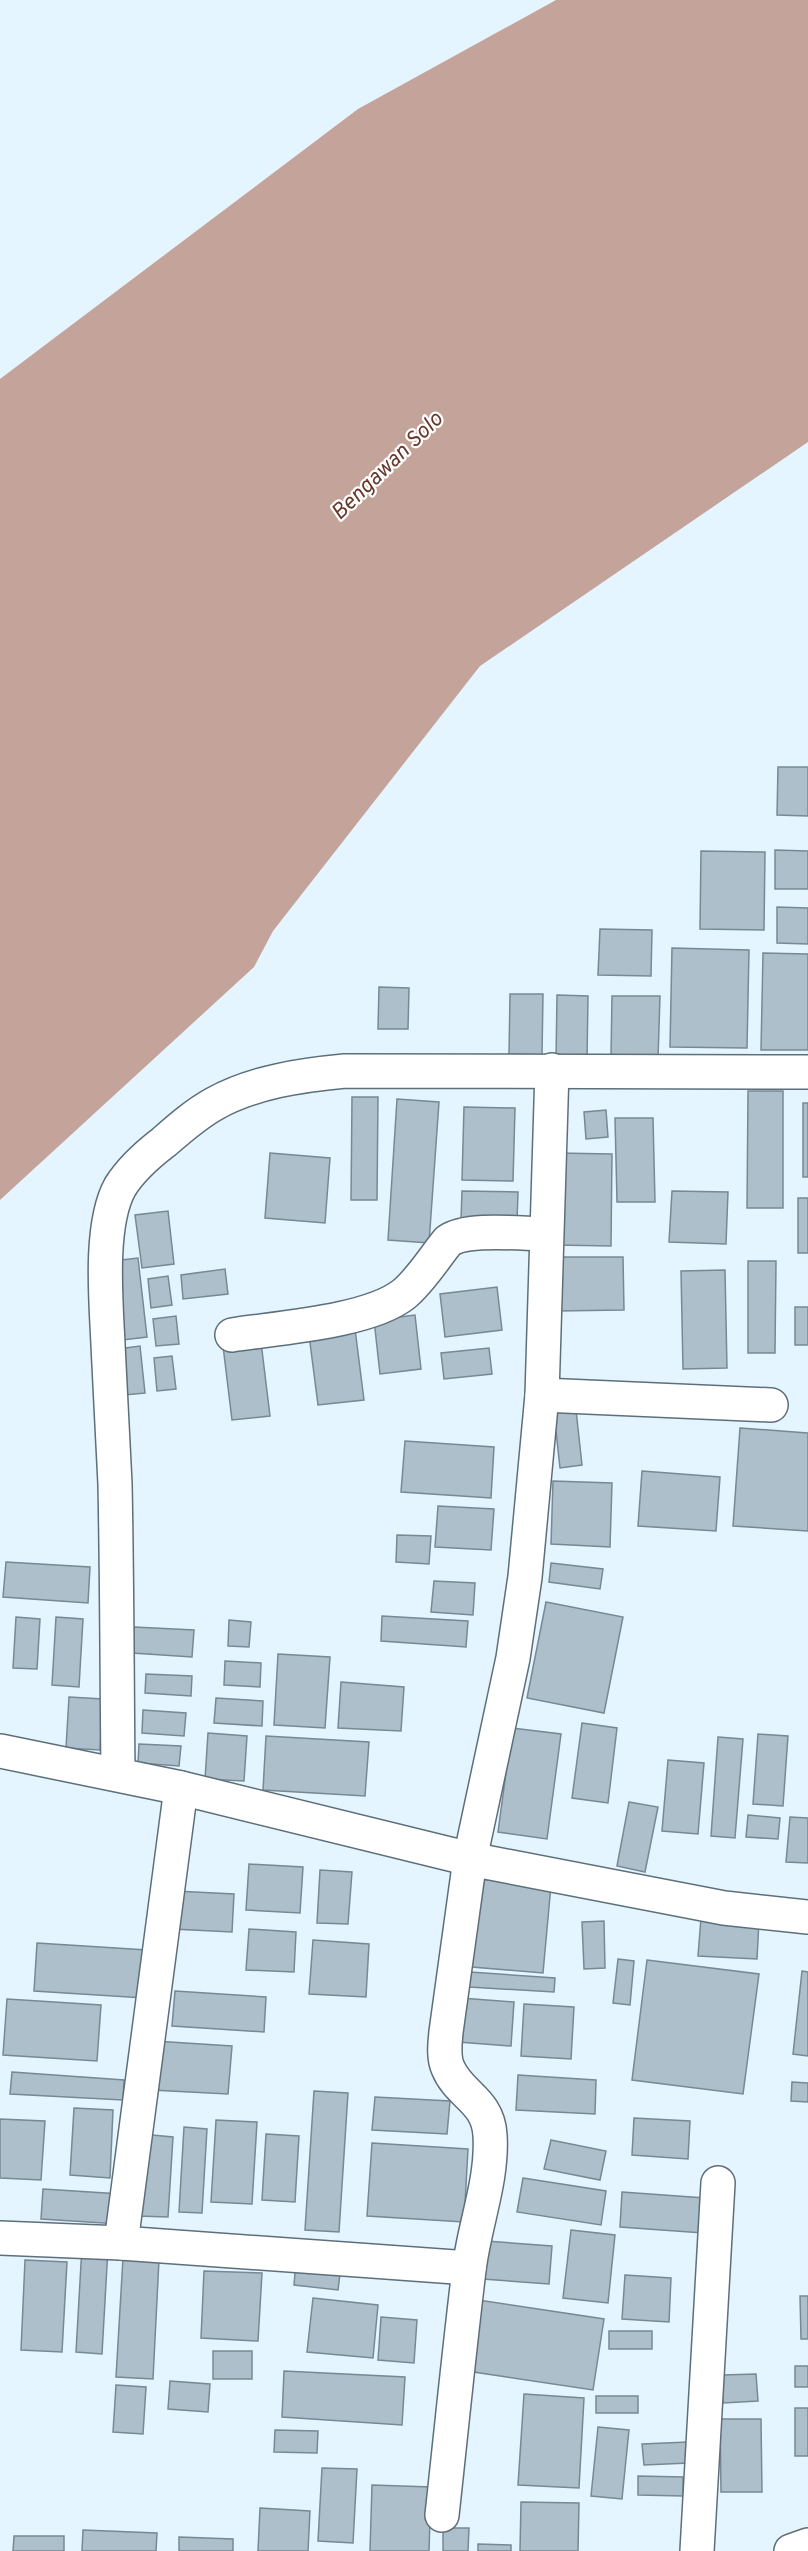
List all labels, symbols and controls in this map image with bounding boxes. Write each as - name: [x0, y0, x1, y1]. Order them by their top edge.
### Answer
- water label: Bengawan Solo: [326, 407, 449, 527]

